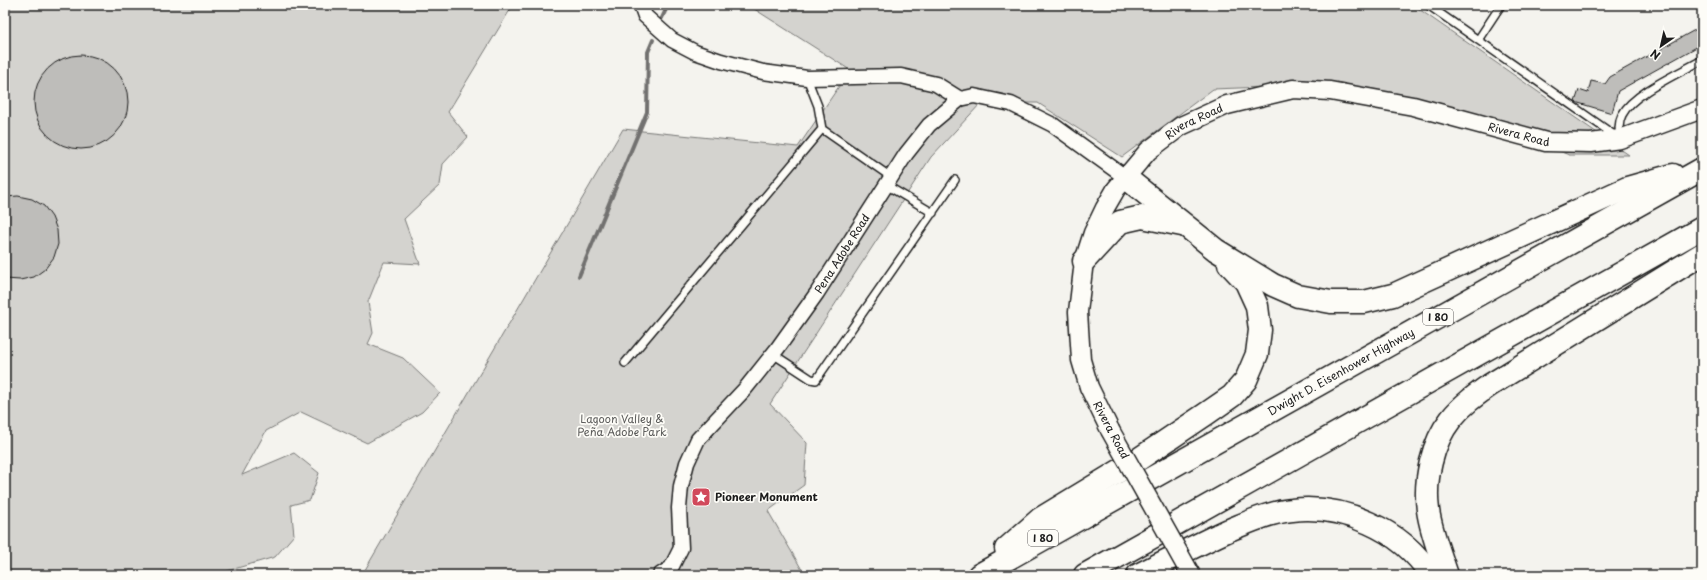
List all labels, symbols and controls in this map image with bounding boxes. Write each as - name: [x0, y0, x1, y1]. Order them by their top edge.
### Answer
- north arrow: [1641, 26, 1681, 66]
- text: N: [1647, 45, 1663, 64]
- street label: Rivera Road: [1161, 99, 1225, 144]
- street label: Rivera Road: [1486, 118, 1550, 150]
- street label: Pena Adobe Road: [810, 210, 874, 297]
- road number: I 80: [1423, 309, 1453, 325]
- street label: Dwight D. Eisenhower Highway: [1264, 323, 1417, 419]
- street label: Rivera Road: [1089, 398, 1134, 462]
- park label: Lagoon Valley & Peña Adobe Park: [577, 410, 667, 440]
- place icon: Pioneer Monument: [690, 486, 712, 508]
- place label: Pioneer Monument: [715, 488, 818, 505]
- road number: I 80: [1028, 530, 1058, 546]

